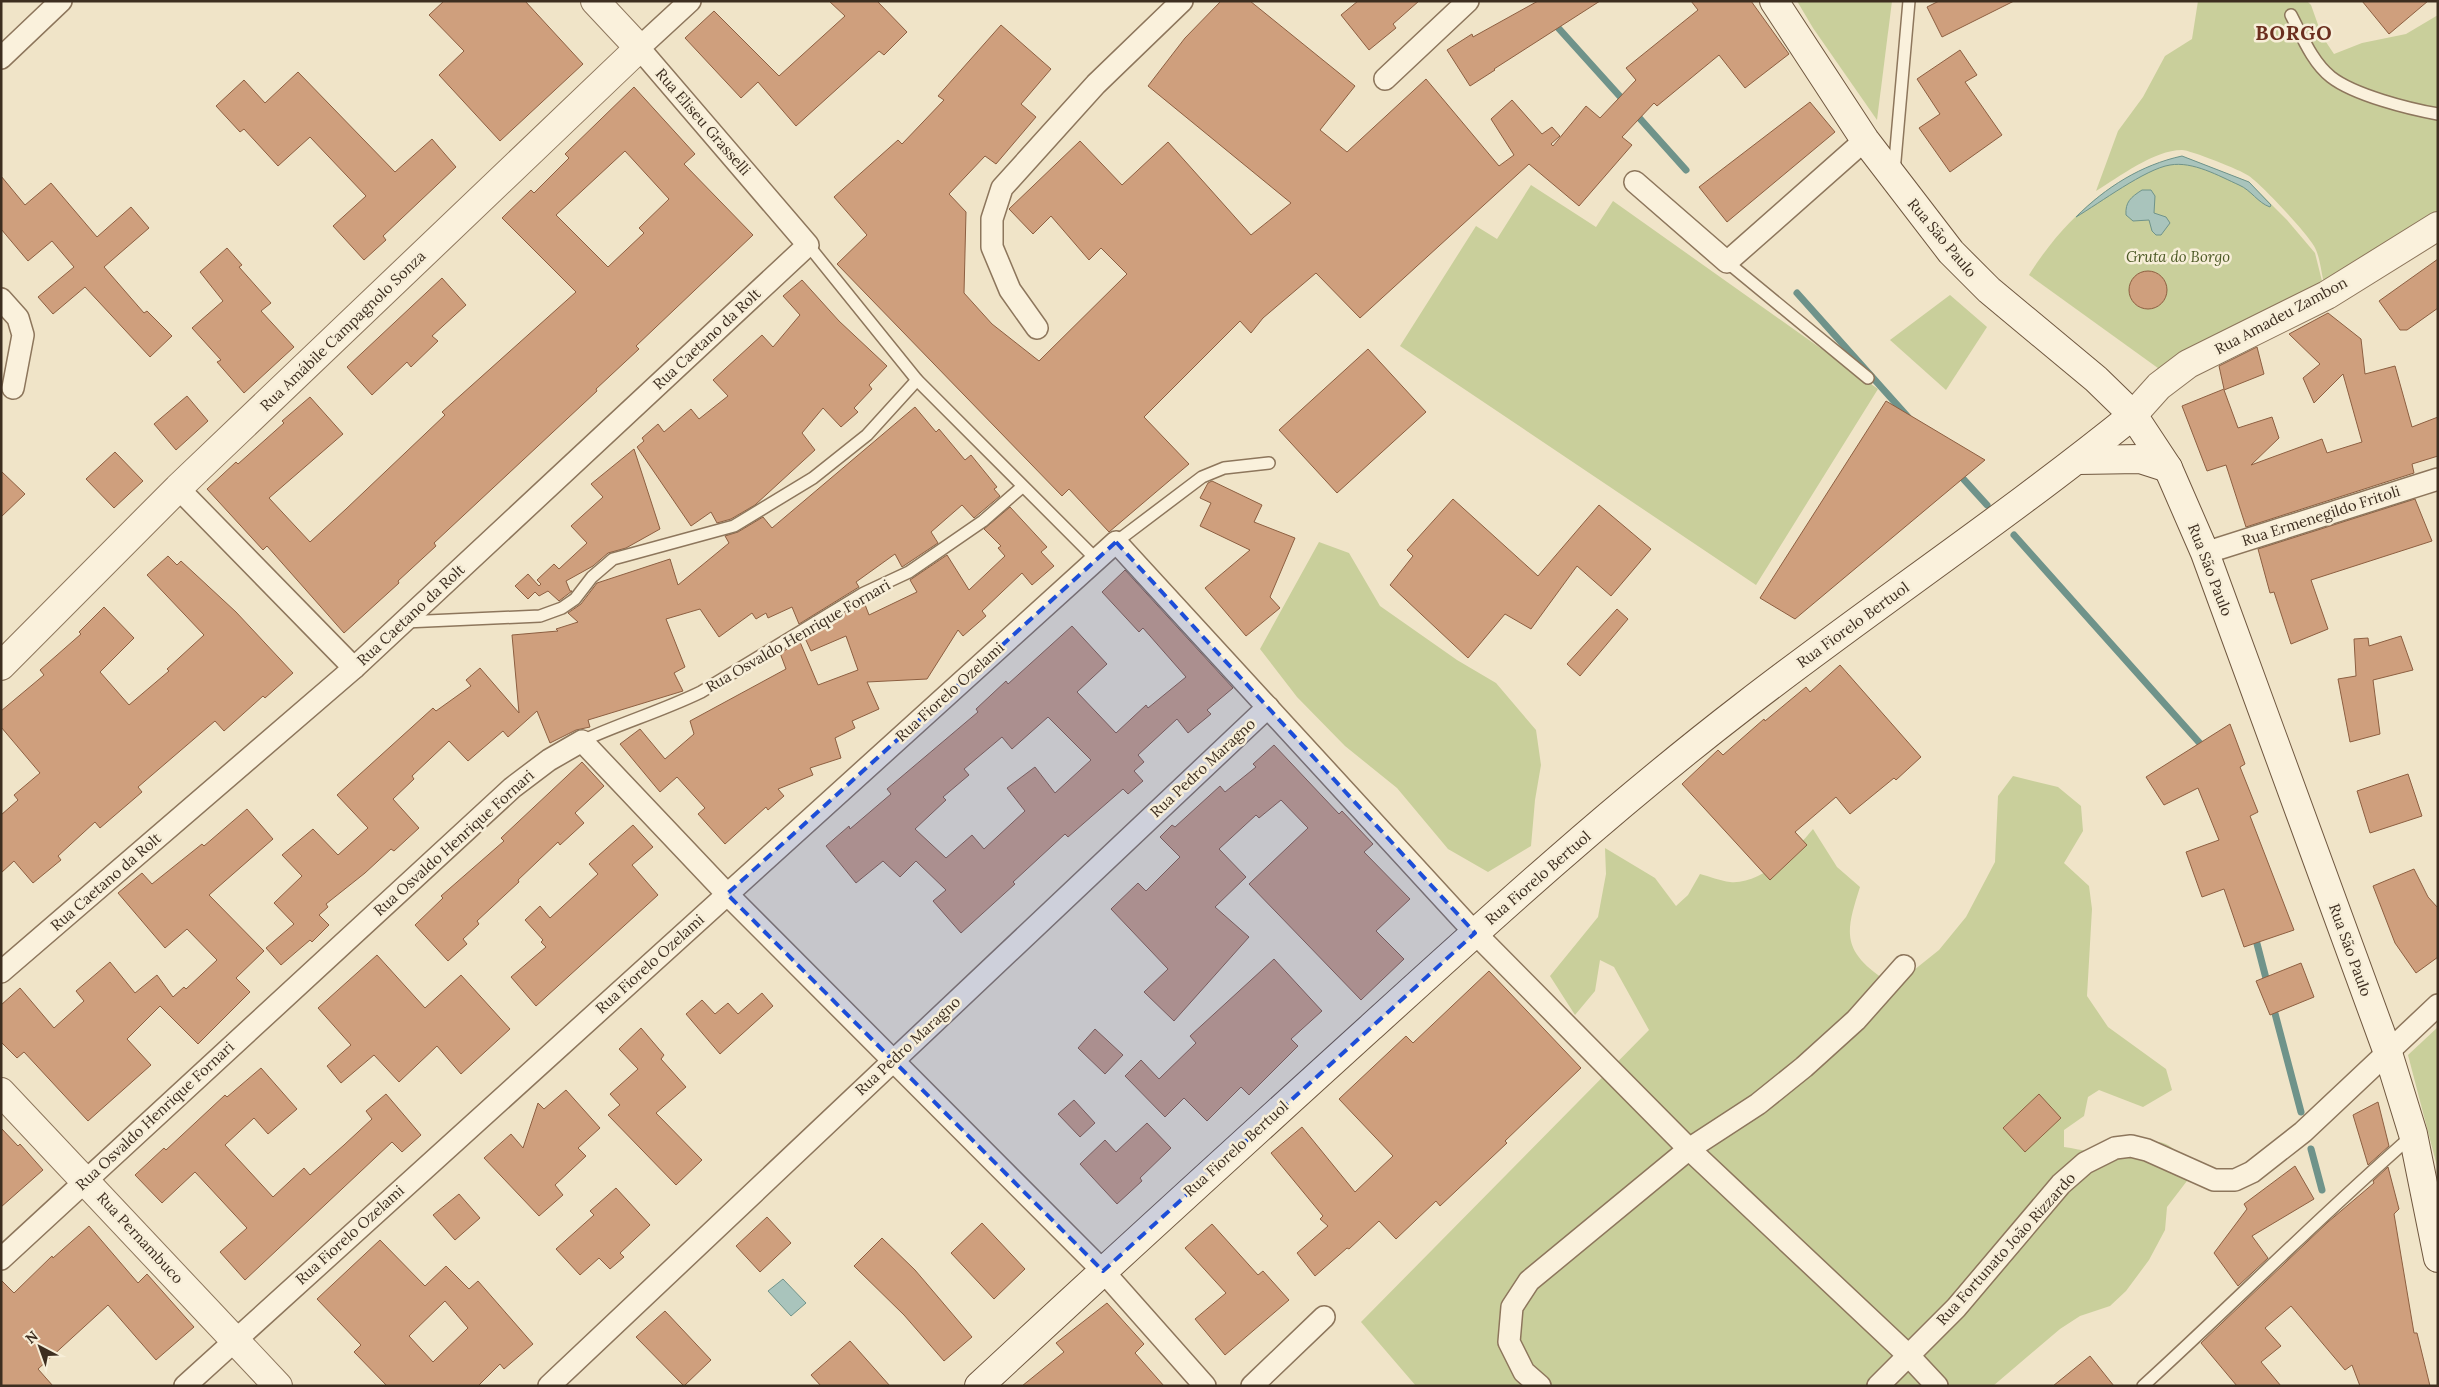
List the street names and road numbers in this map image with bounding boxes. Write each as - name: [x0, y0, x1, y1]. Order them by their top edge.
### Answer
- street label: Rua Eliseu Grasselli: [652, 64, 755, 179]
- street label: Rua São Paulo: [1904, 194, 1981, 281]
- street label: Rua Amábile Campagnolo Sonza: [256, 246, 430, 415]
- street label: Rua Amadeu Zambon: [2211, 273, 2350, 359]
- street label: Rua Caetano da Rolt: [649, 284, 765, 393]
- street label: Rua Ermenegildo Fritoli: [2239, 481, 2402, 550]
- street label: Rua São Paulo: [2184, 521, 2237, 619]
- street label: Rua Caetano da Rolt: [353, 560, 469, 669]
- street label: Rua Osvaldo Henrique Fornari: [702, 575, 893, 696]
- street label: Rua Fiorelo Bertuol: [1793, 577, 1913, 672]
- street label: Rua Fiorelo Ozelami: [891, 638, 1008, 745]
- street label: Rua Pedro Maragno: [1146, 714, 1259, 821]
- street label: Rua Osvaldo Henrique Fornari: [369, 765, 538, 920]
- street label: Rua Fiorelo Bertuol: [1481, 826, 1595, 929]
- street label: Rua Caetano da Rolt: [46, 828, 165, 935]
- street label: Rua São Paulo: [2325, 901, 2376, 999]
- street label: Rua Fiorelo Ozelami: [591, 910, 708, 1017]
- street label: Rua Pedro Maragno: [851, 992, 964, 1099]
- street label: Rua Osvaldo Henrique Fornari: [72, 1037, 238, 1194]
- street label: Rua Fiorelo Bertuol: [1179, 1097, 1292, 1201]
- street label: Rua Fortunato João Rizzardo: [1932, 1168, 2079, 1329]
- street label: Rua Fiorelo Ozelami: [291, 1181, 408, 1288]
- street label: Rua Pernambuco: [93, 1188, 188, 1288]

